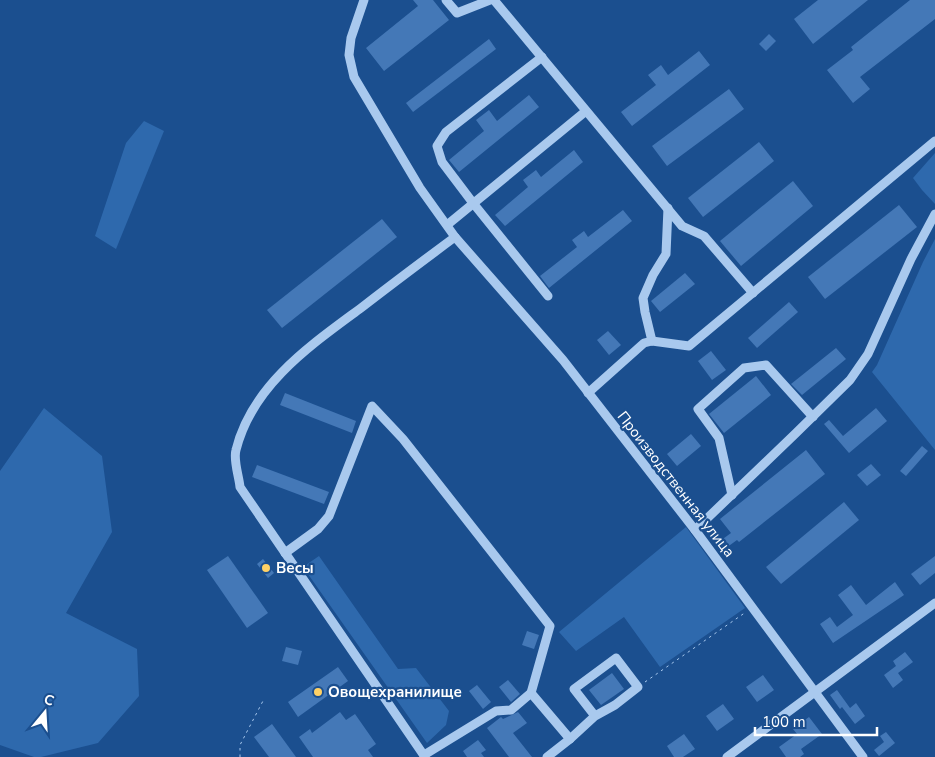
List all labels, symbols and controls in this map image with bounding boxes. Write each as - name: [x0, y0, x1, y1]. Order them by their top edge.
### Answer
- street label: Производственная улица: [613, 407, 739, 561]
- place label: Весы: [276, 558, 314, 578]
- marker: Весы: [260, 562, 272, 574]
- place label: Овощехранилище: [328, 682, 462, 702]
- marker: Овощехранилище: [312, 686, 324, 698]
- north arrow: [20, 687, 70, 737]
- text: С: [41, 690, 57, 711]
- scale bar: [755, 704, 878, 736]
- text: 100 m: [762, 712, 806, 732]

